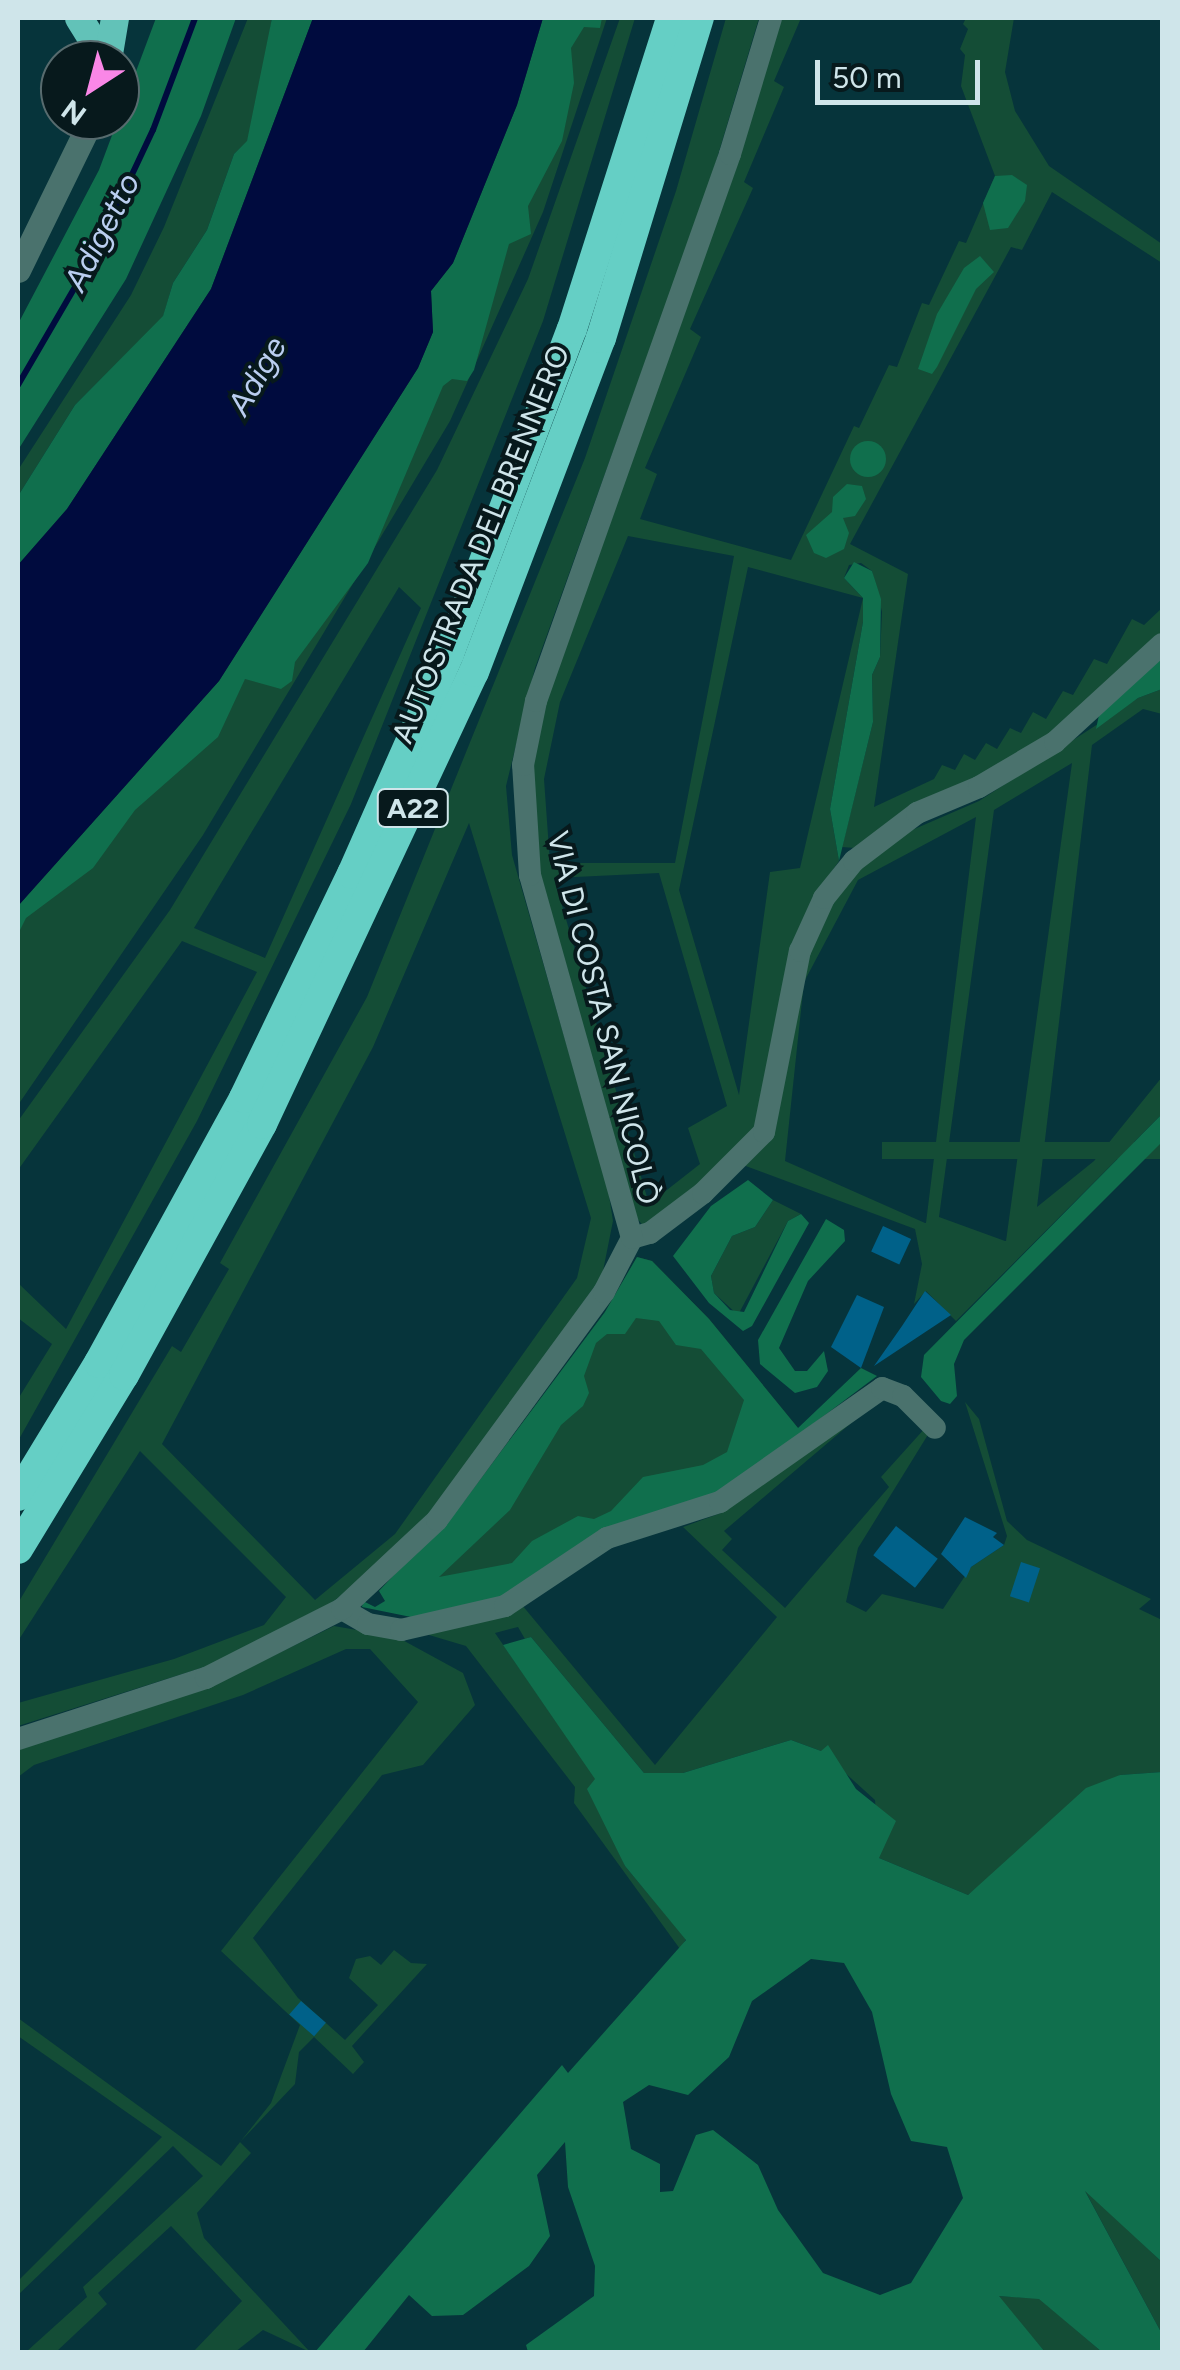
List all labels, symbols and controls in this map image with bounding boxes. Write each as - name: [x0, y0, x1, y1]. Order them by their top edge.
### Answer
- north arrow: [40, 40, 140, 140]
- scale bar: [820, 40, 985, 102]
- text: 50 m: [832, 59, 901, 96]
- text: N: [55, 93, 92, 133]
- water label: Adigetto: [56, 167, 148, 297]
- water label: Adige: [219, 330, 295, 422]
- street label: AUTOSTRADA DEL BRENNERO: [384, 340, 578, 748]
- road number: A22: [376, 785, 450, 831]
- street label: VIA DI COSTA SAN NICOLÒ: [539, 828, 667, 1208]

